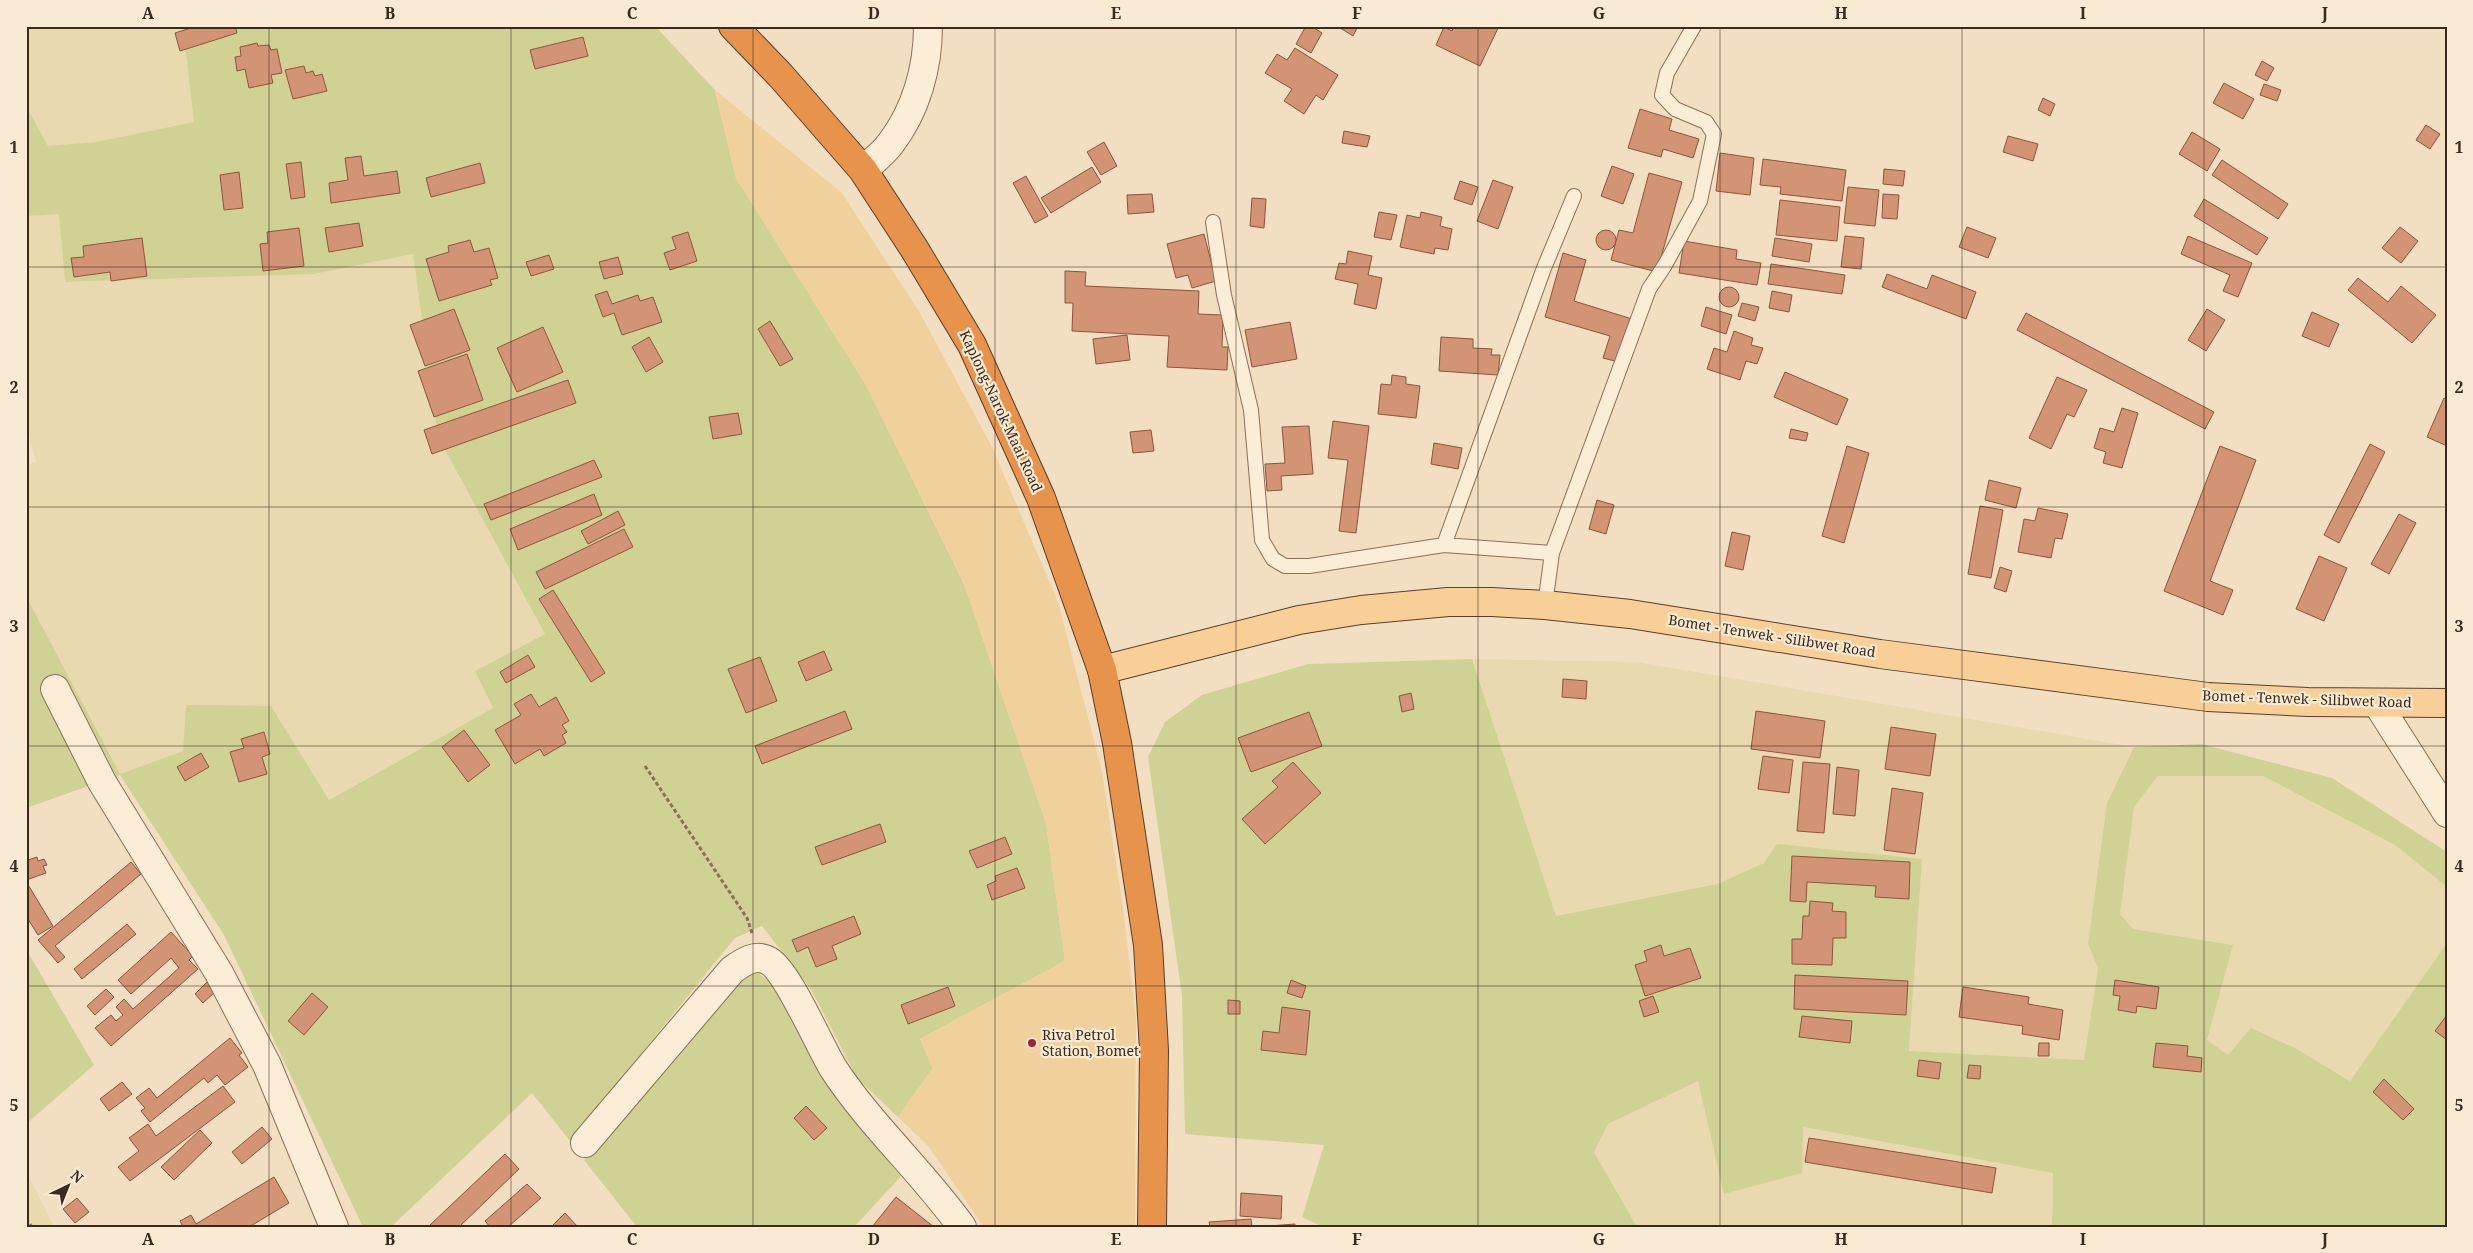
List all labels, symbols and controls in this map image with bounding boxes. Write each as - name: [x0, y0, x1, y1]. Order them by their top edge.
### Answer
- text: A: [142, 2, 155, 24]
- text: B: [385, 2, 396, 24]
- text: C: [627, 2, 638, 24]
- text: D: [868, 2, 880, 24]
- text: E: [1111, 2, 1121, 24]
- text: F: [1352, 2, 1362, 24]
- text: G: [1593, 2, 1605, 24]
- text: H: [1834, 2, 1848, 24]
- text: I: [2080, 2, 2086, 24]
- text: J: [2321, 2, 2329, 24]
- text: 1: [9, 136, 19, 158]
- text: 1: [2454, 136, 2464, 158]
- street label: Kaplong-Narok-Maai Road: [956, 327, 1047, 495]
- text: 2: [9, 376, 19, 398]
- text: 2: [2454, 376, 2464, 398]
- street label: Bomet - Tenwek - Silibwet Road: [1667, 610, 1877, 661]
- text: 3: [9, 615, 19, 637]
- text: 3: [2454, 615, 2464, 637]
- street label: Bomet - Tenwek - Silibwet Road: [2202, 685, 2413, 712]
- text: 4: [9, 855, 19, 877]
- text: 4: [2454, 855, 2464, 877]
- place label: Riva Petrol Station, Bomet: [1042, 1025, 1139, 1060]
- marker: Riva Petrol Station, Bomet: [1026, 1037, 1038, 1049]
- text: 5: [9, 1094, 19, 1116]
- text: 5: [2454, 1094, 2464, 1116]
- north arrow: [42, 1160, 92, 1210]
- text: N: [67, 1165, 88, 1187]
- text: A: [142, 1228, 155, 1250]
- text: B: [385, 1228, 396, 1250]
- text: C: [627, 1228, 638, 1250]
- text: D: [868, 1228, 880, 1250]
- text: E: [1111, 1228, 1121, 1250]
- text: F: [1352, 1228, 1362, 1250]
- text: G: [1593, 1228, 1605, 1250]
- text: H: [1834, 1228, 1848, 1250]
- text: I: [2080, 1228, 2086, 1250]
- text: J: [2321, 1228, 2329, 1250]

